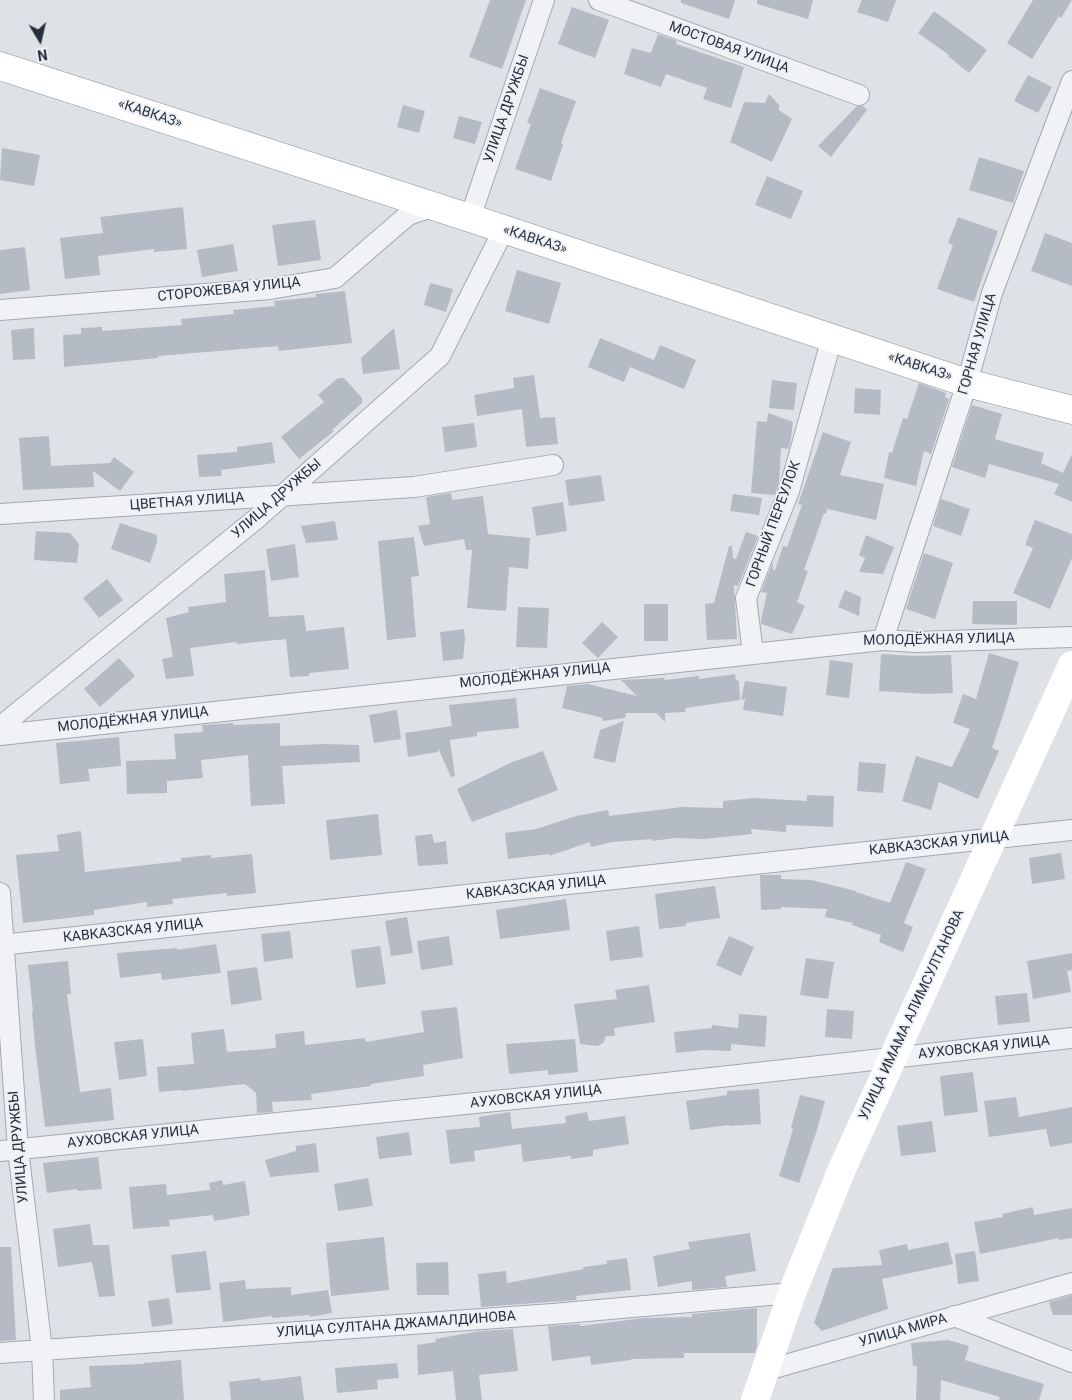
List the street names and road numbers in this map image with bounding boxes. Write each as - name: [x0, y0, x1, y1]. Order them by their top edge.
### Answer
- street label: МОСТОВАЯ УЛИЦА: [667, 18, 791, 78]
- street label: УЛИЦА ДРУЖБЫ: [481, 53, 533, 165]
- street label: «КАВКАЗ»: [116, 96, 184, 132]
- street label: «КАВКАЗ»: [501, 222, 569, 258]
- street label: СТОРОЖЕВАЯ УЛИЦА: [157, 274, 301, 306]
- street label: ГОРНАЯ УЛИЦА: [955, 291, 1001, 397]
- street label: «КАВКАЗ»: [886, 349, 954, 385]
- street label: УЛИЦА ДРУЖБЫ: [229, 456, 325, 542]
- street label: ГОРНЫЙ ПЕРЕУЛОК: [743, 459, 805, 589]
- street label: ЦВЕТНАЯ УЛИЦА: [129, 490, 245, 514]
- street label: МОЛОДЁЖНАЯ УЛИЦА: [863, 630, 1015, 650]
- street label: МОЛОДЁЖНАЯ УЛИЦА: [459, 660, 611, 692]
- street label: МОЛОДЁЖНАЯ УЛИЦА: [57, 704, 209, 736]
- street label: КАВКАЗСКАЯ УЛИЦА: [868, 828, 1010, 860]
- street label: КАВКАЗСКАЯ УЛИЦА: [465, 872, 607, 904]
- street label: УЛИЦА ИМАМА АЛИМСУЛТАНОВА: [856, 907, 968, 1123]
- street label: КАВКАЗСКАЯ УЛИЦА: [62, 915, 204, 947]
- street label: АУХОВСКАЯ УЛИЦА: [917, 1033, 1051, 1063]
- street label: АУХОВСКАЯ УЛИЦА: [469, 1082, 603, 1112]
- street label: УЛИЦА ДРУЖБЫ: [6, 1090, 32, 1204]
- street label: АУХОВСКАЯ УЛИЦА: [66, 1122, 200, 1152]
- street label: УЛИЦА СУЛТАНА ДЖАМАЛДИНОВА: [276, 1308, 516, 1342]
- street label: УЛИЦА МИРА: [857, 1310, 949, 1352]

